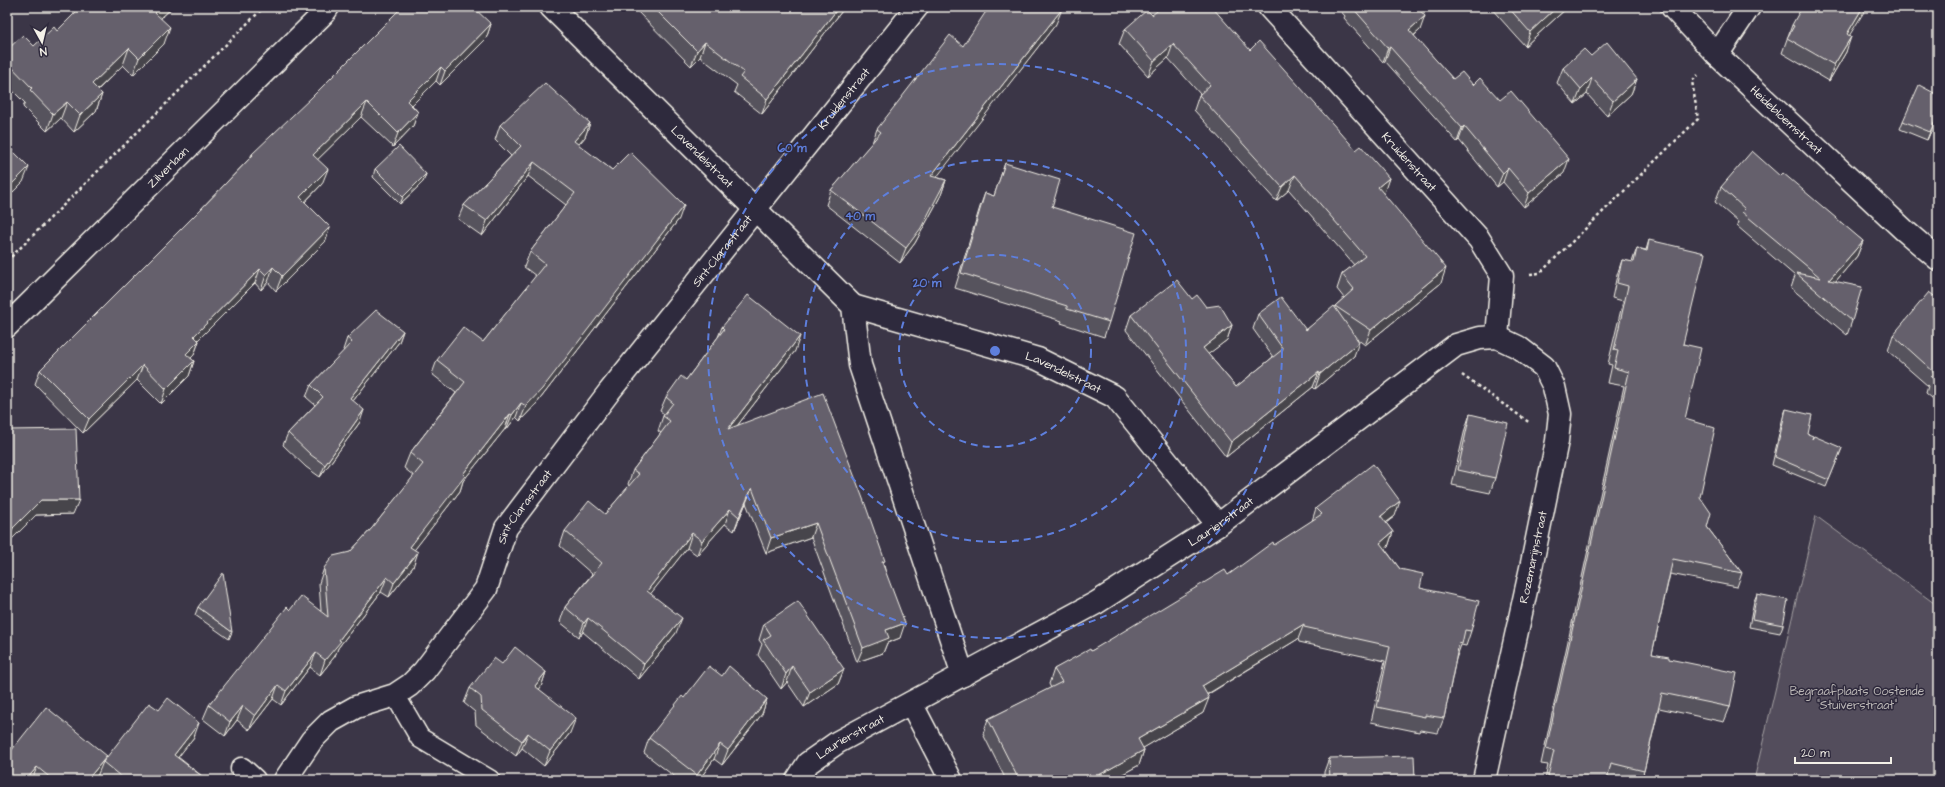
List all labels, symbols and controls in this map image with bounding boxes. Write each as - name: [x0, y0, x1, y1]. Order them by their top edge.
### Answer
- north arrow: [22, 22, 62, 62]
- text: N: [39, 43, 48, 59]
- street label: Kruidenstraat: [814, 64, 874, 133]
- street label: Heidebloemstraat: [1746, 82, 1826, 159]
- street label: Lavendelstraat: [667, 122, 737, 192]
- street label: Kruidenstraat: [1377, 129, 1440, 196]
- text: 60 m: [777, 140, 807, 157]
- street label: Zilverlaan: [143, 143, 193, 192]
- text: 40 m: [845, 208, 876, 225]
- street label: Sint-Clarastraat: [688, 211, 757, 291]
- text: 20 m: [912, 275, 942, 292]
- centre of rings: [988, 344, 1002, 358]
- street label: Lavendelstraat: [1023, 348, 1104, 398]
- street label: Sint-Clarastraat: [493, 466, 556, 546]
- street label: Laurierstraat: [1185, 493, 1258, 551]
- street label: Rozemarijnstraat: [1515, 509, 1552, 605]
- park label: Begraafplaats Oostende “Stuiverstraat”: [1790, 683, 1925, 714]
- street label: Laurierstraat: [813, 710, 888, 764]
- scale bar: [1795, 739, 1891, 765]
- text: 20 m: [1801, 745, 1830, 762]

